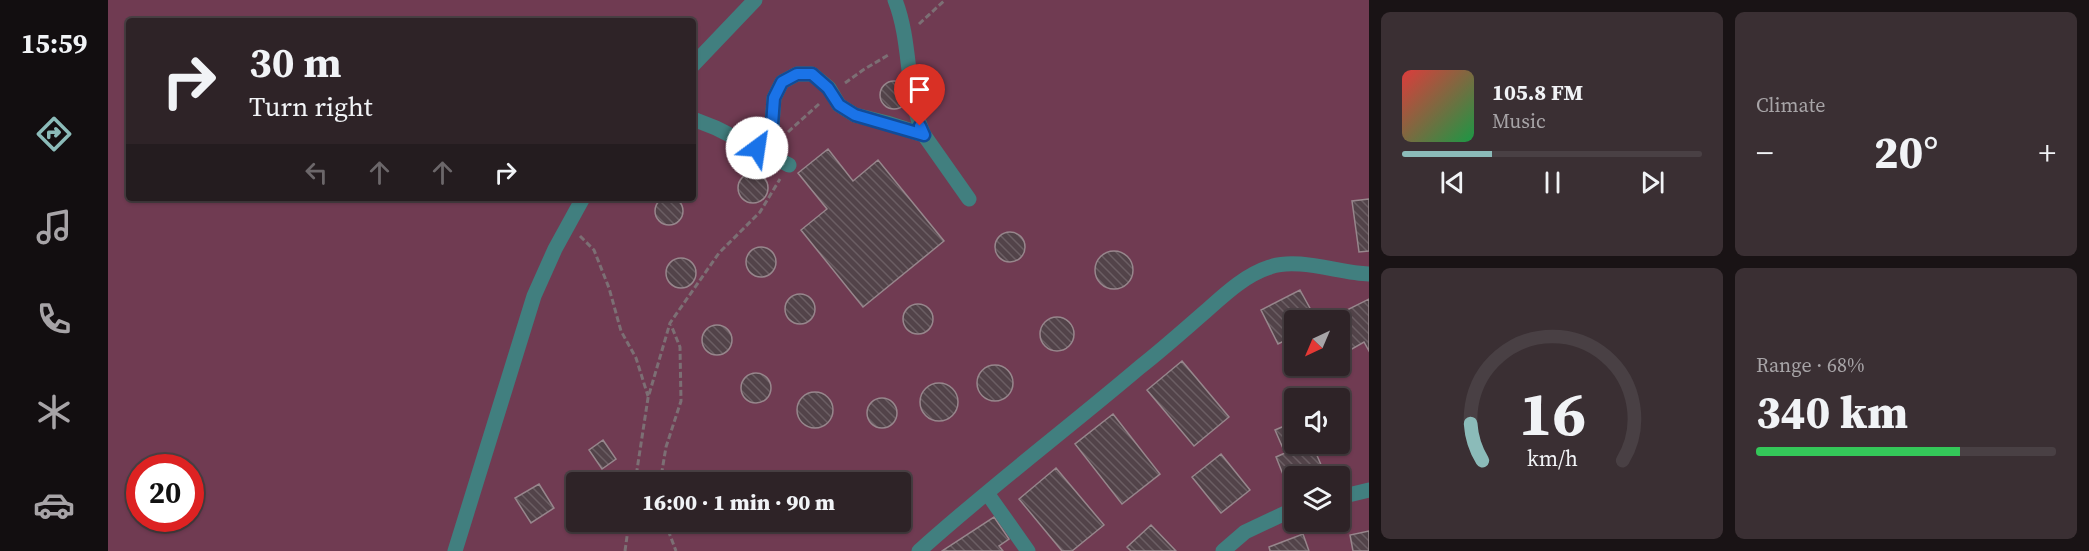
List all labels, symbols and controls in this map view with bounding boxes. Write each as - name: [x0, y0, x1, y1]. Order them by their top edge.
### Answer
- text: 15:59: [21, 25, 87, 62]
- text: 30 m: [249, 33, 342, 91]
- icon: right: [150, 42, 228, 120]
- pin: [894, 64, 945, 126]
- icon: arrive: [903, 73, 936, 106]
- text: 105.8 FM: [1492, 77, 1583, 107]
- text: Turn right: [249, 88, 373, 125]
- text: Climate: [1756, 91, 1825, 119]
- text: Music: [1492, 107, 1546, 135]
- icon: directions: [33, 113, 75, 155]
- position arrow: [725, 116, 789, 180]
- text: 20°: [1874, 121, 1938, 183]
- text: −: [1756, 130, 1774, 175]
- text: +: [2038, 130, 2056, 175]
- icon: left: [300, 156, 333, 189]
- icon: ahead: [363, 156, 396, 189]
- icon: ahead: [426, 156, 459, 189]
- icon: right: [489, 156, 522, 189]
- icon: previous: [1436, 166, 1469, 199]
- icon: pause: [1536, 166, 1569, 199]
- icon: next: [1636, 166, 1669, 199]
- icon: music: [33, 206, 75, 248]
- icon: phone: [33, 298, 75, 340]
- north arrow: [1284, 310, 1350, 376]
- map controls: [1284, 310, 1350, 532]
- text: Range · 68%: [1756, 351, 1865, 379]
- text: 16: [1518, 370, 1586, 456]
- text: 340 km: [1756, 381, 1908, 443]
- button: sound: [1284, 388, 1350, 454]
- icon: climate: [33, 391, 75, 433]
- text: km/h: [1526, 444, 1578, 473]
- speed limit sign: 20: [126, 454, 204, 532]
- button: layers: [1284, 466, 1350, 532]
- icon: car: [33, 484, 75, 526]
- text: 16:00 · 1 min · 90 m: [642, 487, 835, 517]

